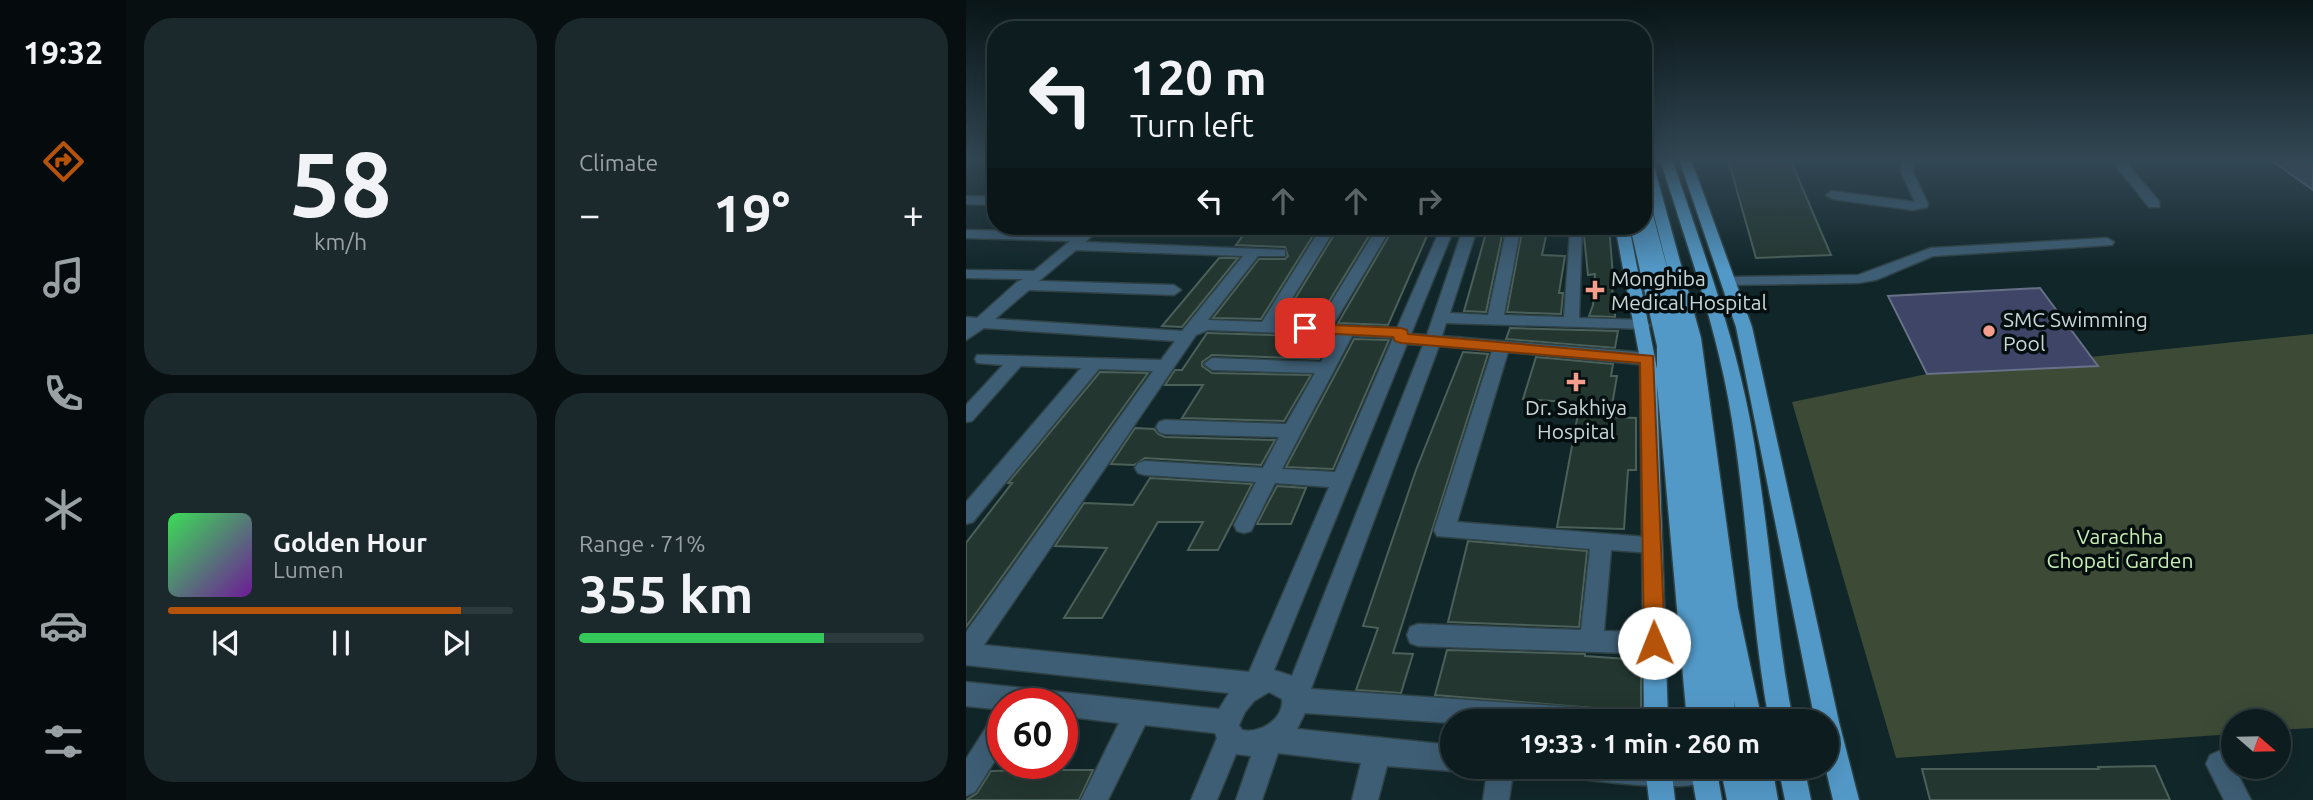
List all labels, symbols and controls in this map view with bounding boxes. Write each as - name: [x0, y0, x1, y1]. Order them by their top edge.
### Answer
- text: 19:32: [23, 34, 103, 70]
- icon: left: [1015, 49, 1106, 140]
- text: 120 m: [1130, 49, 1267, 104]
- text: Turn left: [1130, 107, 1254, 143]
- text: 58: [289, 132, 392, 234]
- icon: directions: [39, 137, 88, 186]
- text: Climate: [579, 150, 658, 175]
- icon: left: [1191, 182, 1229, 220]
- icon: ahead: [1264, 182, 1302, 220]
- icon: ahead: [1337, 182, 1375, 220]
- icon: right: [1410, 182, 1448, 220]
- text: 19°: [713, 184, 790, 242]
- text: −: [579, 193, 600, 235]
- text: +: [903, 193, 924, 235]
- text: km/h: [314, 229, 367, 254]
- icon: music: [39, 253, 88, 302]
- place label: Monghiba Medical Hospital: [1611, 266, 1767, 314]
- marker: Monghiba Medical Hospital: [1585, 280, 1605, 300]
- pin: [1275, 298, 1335, 358]
- place label: SMC Swimming Pool: [2003, 307, 2148, 355]
- icon: arrive: [1286, 309, 1324, 347]
- marker: SMC Swimming Pool: [1981, 323, 1997, 339]
- icon: phone: [39, 369, 88, 418]
- marker: Dr. Sakhiya Hospital: [1566, 372, 1586, 392]
- place label: Dr. Sakhiya Hospital: [1525, 395, 1627, 443]
- icon: climate: [39, 485, 88, 534]
- park label: Varachha Chopati Garden: [2047, 524, 2193, 572]
- text: Golden Hour: [273, 528, 427, 557]
- text: Range · 71%: [579, 531, 706, 556]
- text: Lumen: [273, 557, 344, 582]
- text: 355 km: [579, 565, 753, 623]
- icon: car: [39, 601, 88, 650]
- position arrow: [1617, 606, 1691, 680]
- icon: previous: [207, 624, 245, 662]
- icon: pause: [322, 624, 360, 662]
- icon: next: [437, 624, 475, 662]
- speed limit sign: 60: [987, 688, 1078, 779]
- north arrow: [2221, 709, 2291, 779]
- map controls: [2221, 709, 2291, 779]
- icon: filters: [39, 717, 88, 766]
- text: 19:33 · 1 min · 260 m: [1519, 729, 1760, 758]

